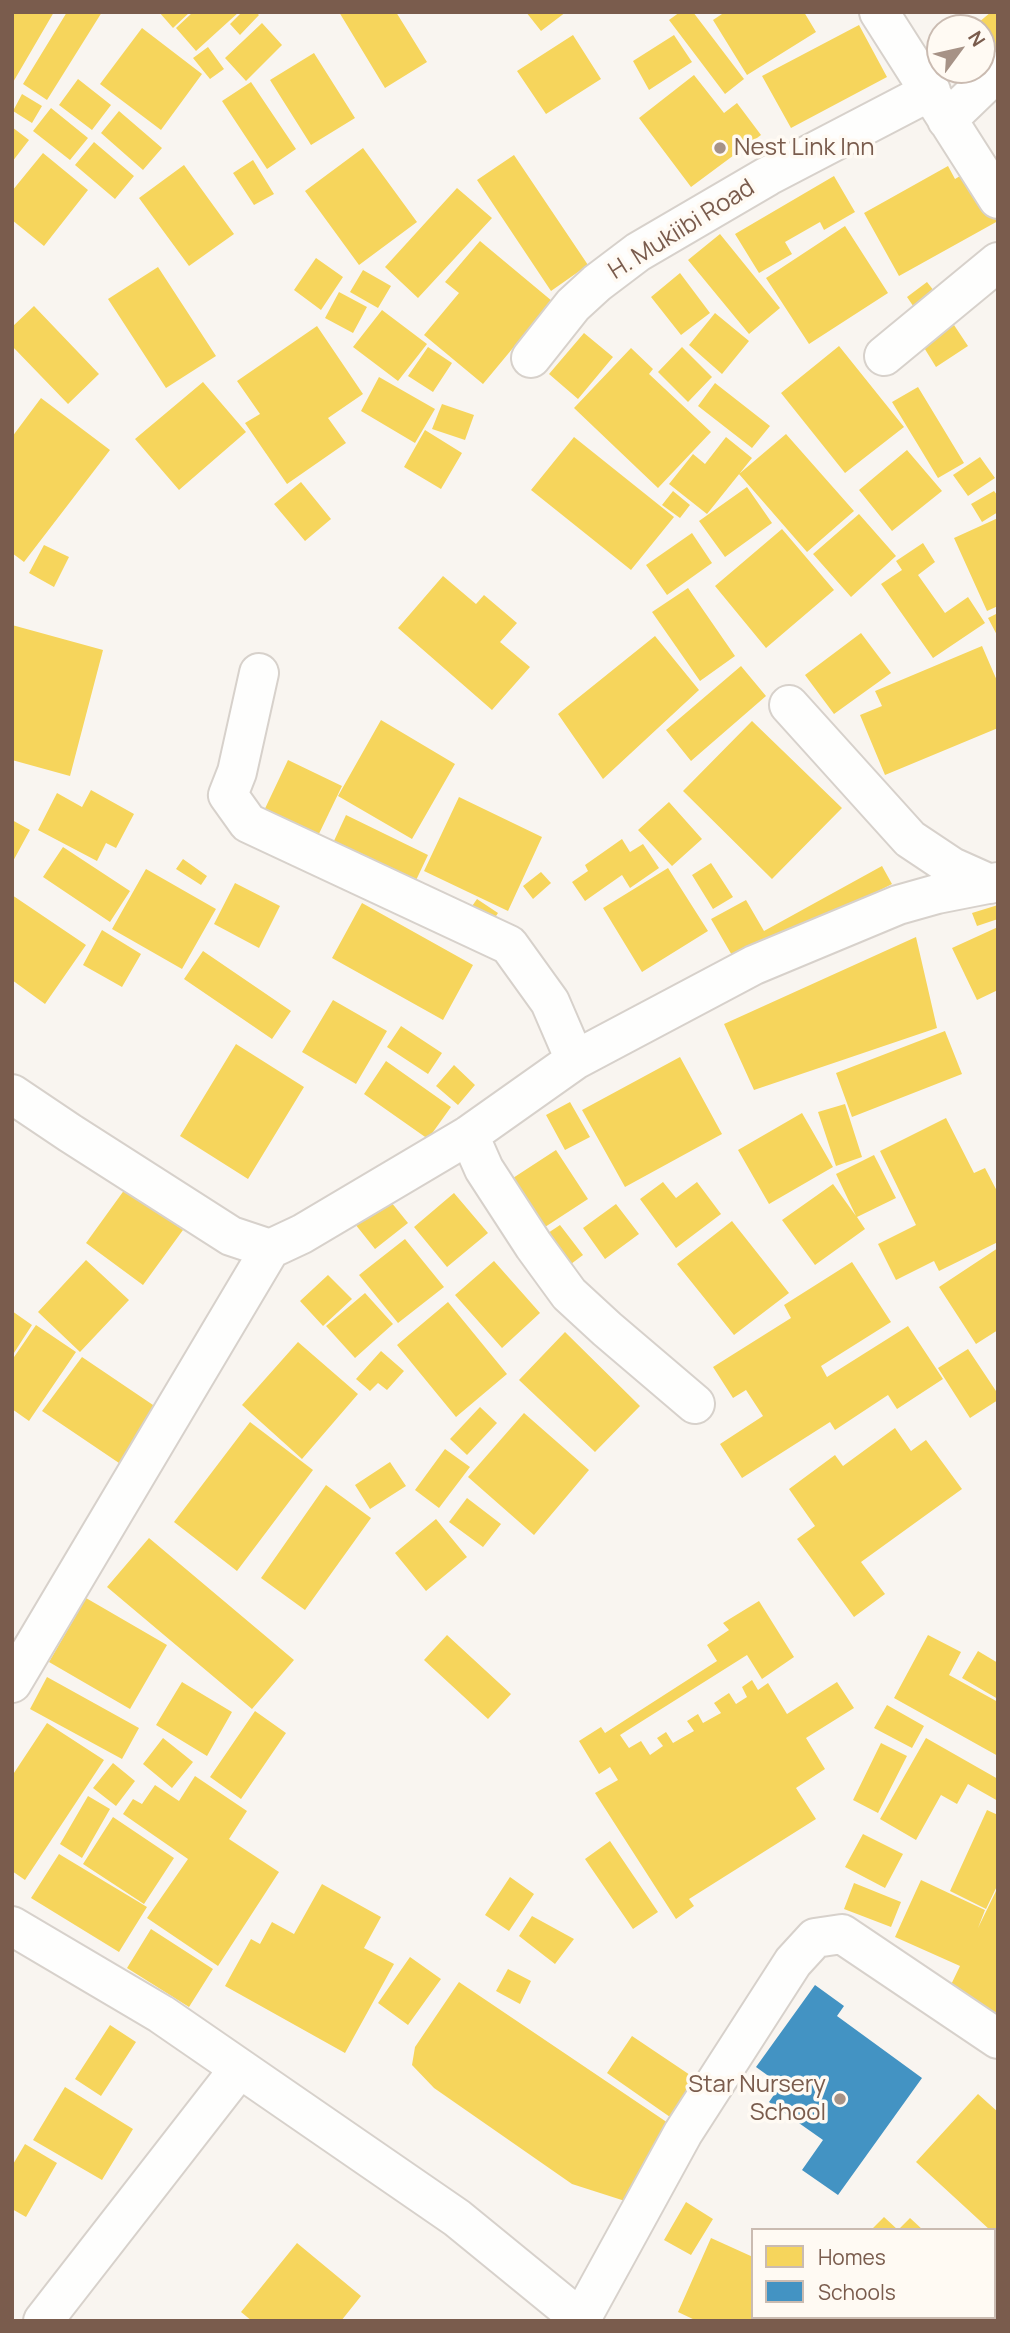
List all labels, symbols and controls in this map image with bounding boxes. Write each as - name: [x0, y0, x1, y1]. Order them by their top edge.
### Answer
- north arrow: [926, 14, 996, 84]
- text: N: [962, 26, 992, 51]
- place label: Nest Link Inn: [734, 134, 874, 162]
- marker: Nest Link Inn: [712, 140, 728, 156]
- street label: H. Mukiibi Road: [604, 174, 760, 286]
- place label: Star Nursery School: [688, 2071, 826, 2127]
- marker: Star Nursery School: [832, 2091, 848, 2107]
- legend: [751, 2228, 996, 2319]
- text: Homes: [818, 2243, 886, 2271]
- text: Schools: [818, 2278, 896, 2306]

